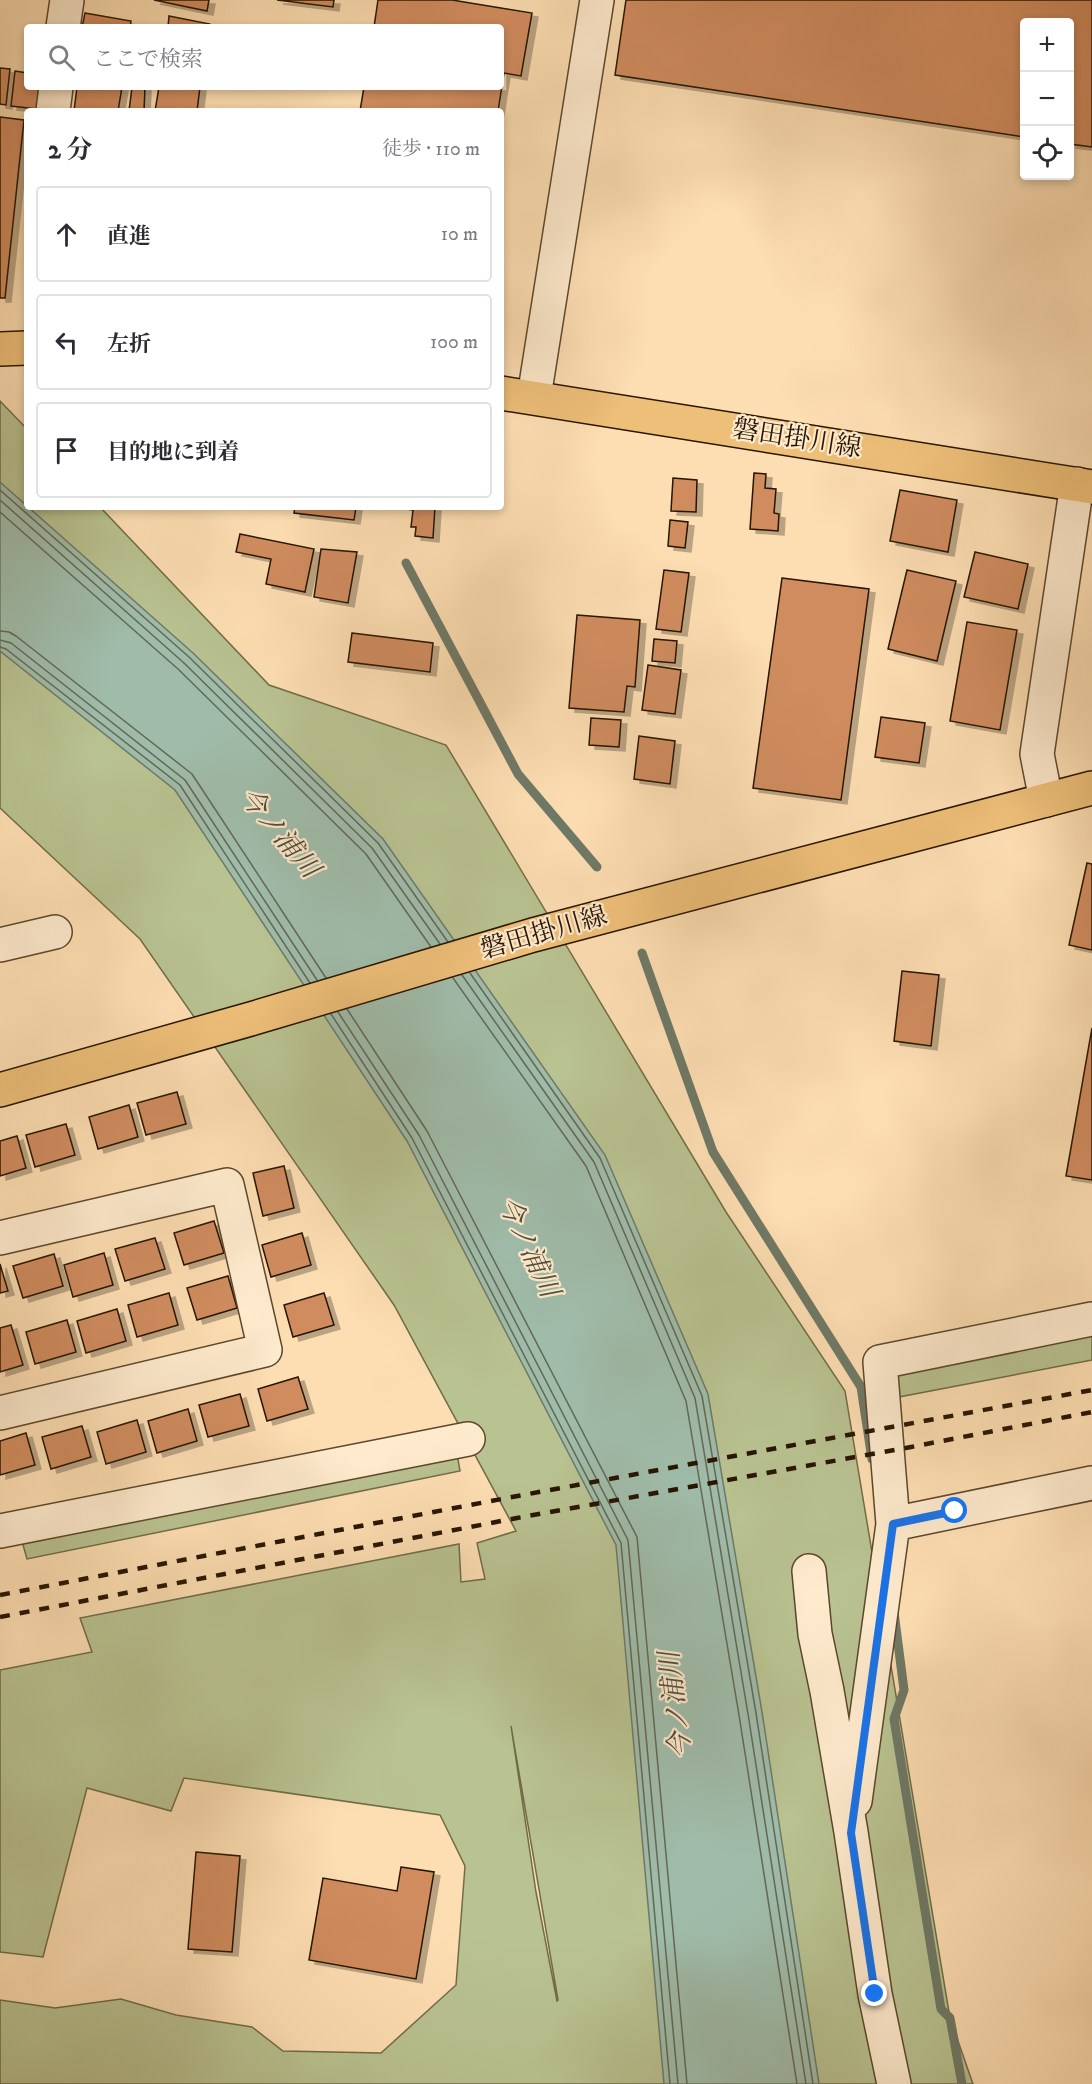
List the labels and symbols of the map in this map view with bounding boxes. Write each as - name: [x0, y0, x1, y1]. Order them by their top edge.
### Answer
- street label: 磐田掛川線: [730, 413, 864, 465]
- water label: 今ノ浦川: [231, 781, 329, 888]
- street label: 磐田掛川線: [477, 899, 611, 967]
- water label: 今ノ浦川: [490, 1191, 567, 1306]
- route start: [941, 1497, 967, 1523]
- water label: 今ノ浦川: [652, 1646, 699, 1761]
- route end: [861, 1980, 887, 2006]

